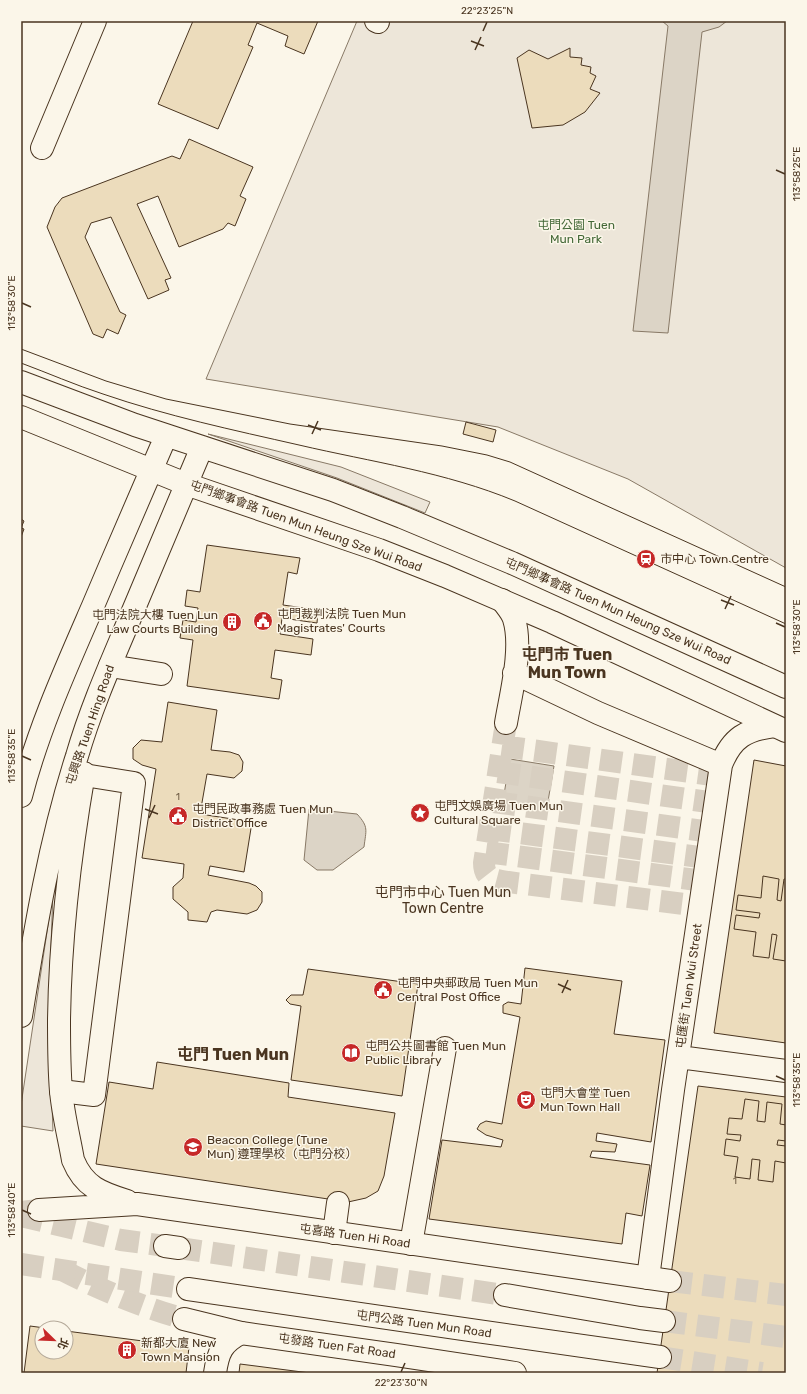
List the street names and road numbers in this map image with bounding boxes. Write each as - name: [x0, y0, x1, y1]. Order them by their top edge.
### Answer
- street label: 屯門鄉事會路 Tuen Mun Heung Sze Wui Road: [188, 477, 424, 575]
- street label: 屯門鄉事會路 Tuen Mun Heung Sze Wui Road: [503, 555, 733, 667]
- street label: 屯興路 Tuen Hing Road: [63, 663, 117, 787]
- street label: 屯匯街 Tuen Wui Street: [673, 922, 705, 1049]
- street label: 屯喜路 Tuen Hi Road: [299, 1221, 411, 1251]
- street label: 屯門公路 Tuen Mun Road: [355, 1308, 493, 1340]
- street label: 屯發路 Tuen Fat Road: [277, 1331, 397, 1361]

